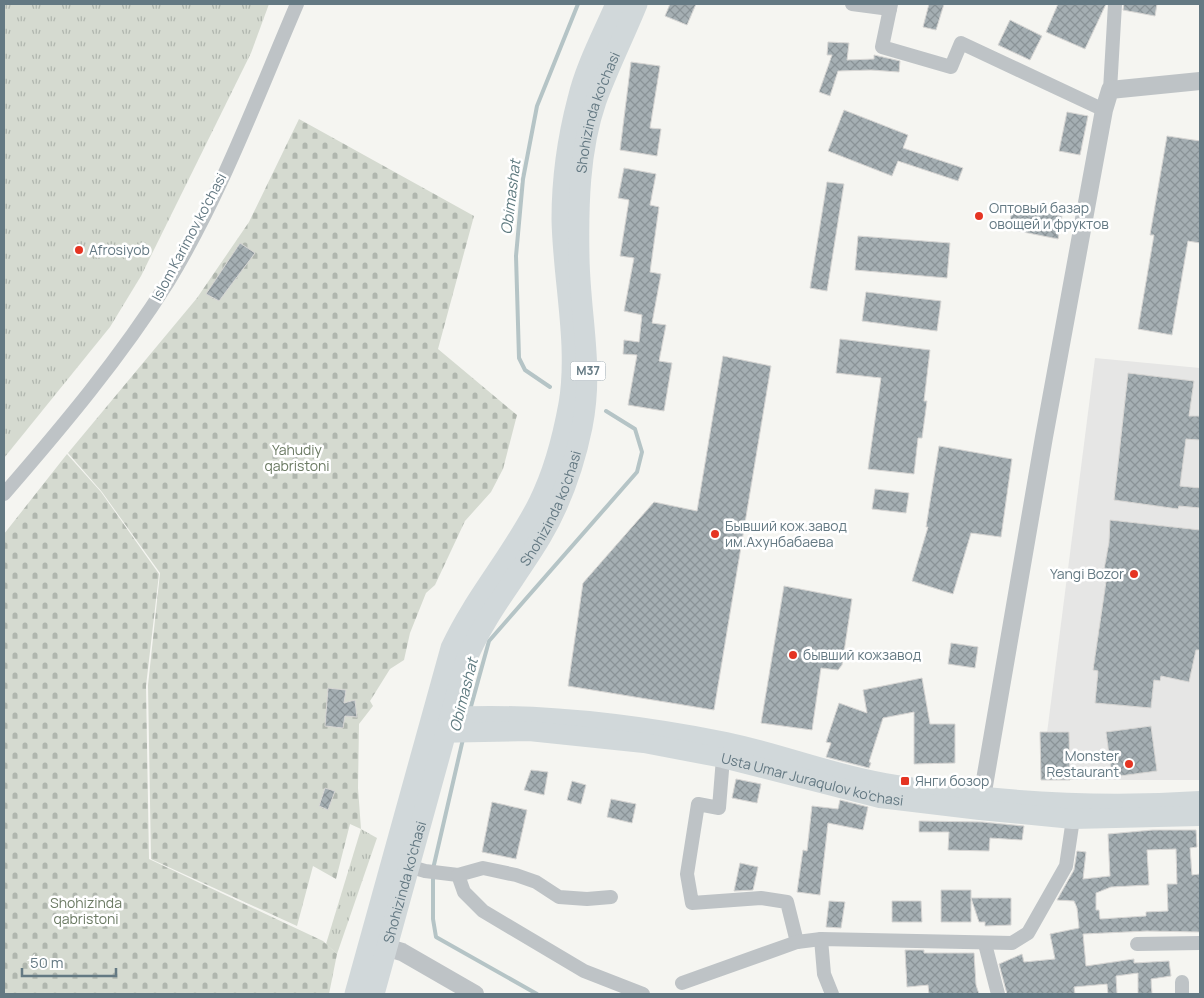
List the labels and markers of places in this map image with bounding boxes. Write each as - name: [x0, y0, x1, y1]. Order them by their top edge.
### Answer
- place label: Оптовый базар овощей и фруктов: [989, 198, 1109, 233]
- marker: Оптовый базар овощей и фруктов: [973, 210, 985, 222]
- place label: Afrosiyob: [89, 240, 150, 259]
- marker: Afrosiyob: [73, 244, 85, 256]
- place label: Бывший кож.завод им.Ахунбабаева: [725, 516, 847, 551]
- marker: Бывший кож.завод им.Ахунбабаева: [709, 528, 721, 540]
- place label: Yangi Bozor: [1050, 564, 1124, 583]
- marker: Yangi Bozor: [1128, 568, 1140, 580]
- place label: бывший кожзавод: [803, 645, 921, 664]
- marker: бывший кожзавод: [787, 649, 799, 661]
- place label: Monster Restaurant: [1046, 746, 1119, 781]
- marker: Monster Restaurant: [1123, 758, 1135, 770]
- place label: Янги бозор: [915, 771, 989, 790]
- marker: Янги бозор: [899, 775, 911, 787]

